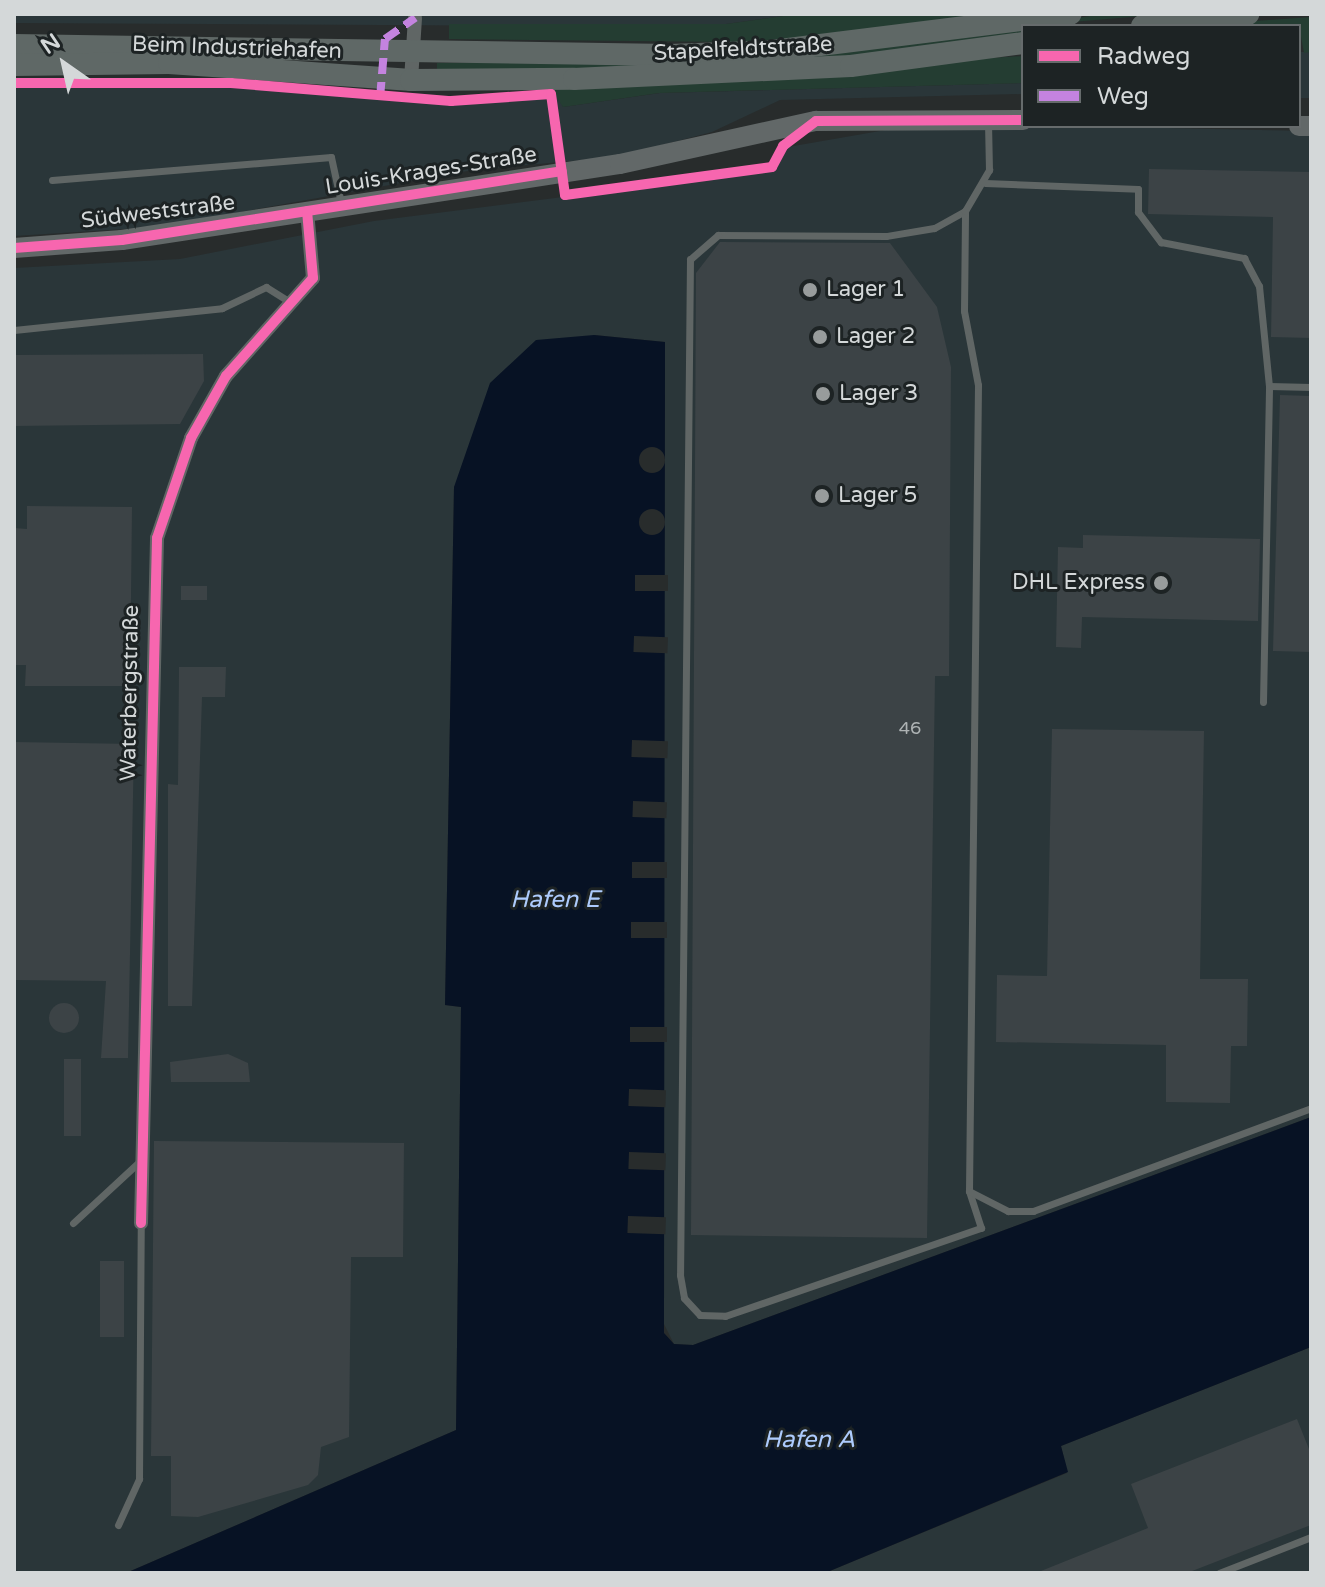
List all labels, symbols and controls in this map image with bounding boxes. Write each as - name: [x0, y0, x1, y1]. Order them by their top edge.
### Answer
- north arrow: [24, 24, 104, 104]
- legend: [1021, 24, 1301, 128]
- text: N: [36, 28, 65, 60]
- street label: Beim Industriehafen: [132, 31, 342, 65]
- street label: Stapelfeldtstraße: [653, 31, 833, 67]
- text: Radweg: [1097, 42, 1190, 71]
- text: Weg: [1097, 82, 1149, 111]
- street label: Louis-Krages-Straße: [323, 141, 539, 201]
- street label: Südweststraße: [80, 189, 236, 235]
- place label: Lager 1: [826, 277, 905, 303]
- marker: Lager 1: [801, 281, 819, 299]
- place label: Lager 2: [836, 324, 915, 350]
- marker: Lager 2: [811, 328, 829, 346]
- place label: Lager 3: [839, 381, 918, 407]
- marker: Lager 3: [814, 385, 832, 403]
- place label: Lager 5: [838, 483, 917, 509]
- marker: Lager 5: [813, 487, 831, 505]
- place label: DHL Express: [1012, 570, 1145, 596]
- marker: DHL Express: [1152, 574, 1170, 592]
- street label: Waterbergstraße: [115, 605, 145, 781]
- house number: 46: [899, 717, 921, 739]
- water label: Hafen E: [510, 886, 600, 914]
- water label: Hafen A: [763, 1426, 855, 1454]

